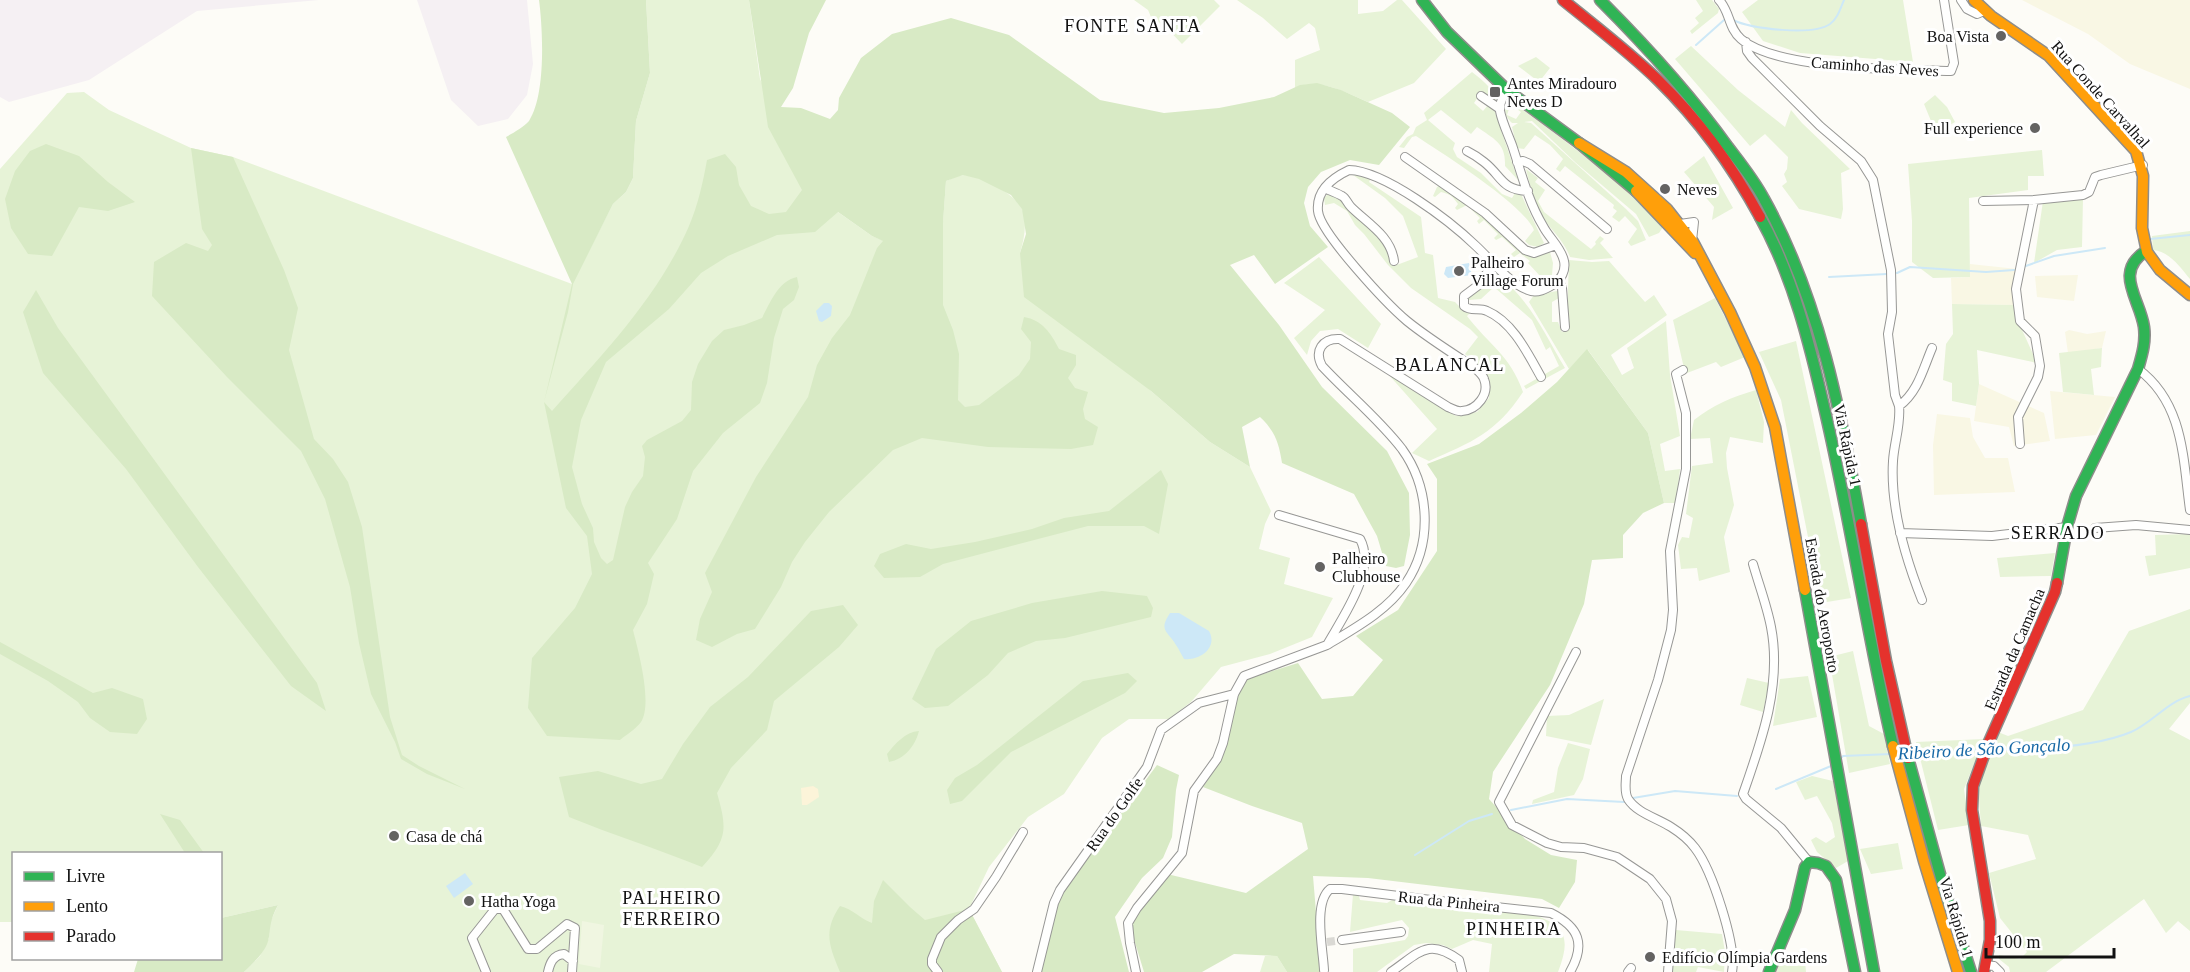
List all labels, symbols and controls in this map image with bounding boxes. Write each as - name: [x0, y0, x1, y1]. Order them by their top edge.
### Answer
- district label: FONTE SANTA: [1064, 16, 1202, 36]
- place label: Boa Vista: [1927, 28, 1989, 45]
- marker: Boa Vista: [1994, 29, 2008, 43]
- street label: Rua Conde Carvalhal: [2048, 37, 2153, 152]
- street label: Caminho das Neves: [1811, 54, 1939, 79]
- place label: Antes Miradouro Neves D: [1507, 75, 1617, 110]
- marker: Antes Miradouro Neves D: [1488, 85, 1502, 99]
- place label: Full experience: [1924, 120, 2023, 138]
- marker: Full experience: [2028, 121, 2042, 135]
- place label: Neves: [1677, 181, 1717, 198]
- marker: Neves: [1658, 182, 1672, 196]
- place label: Palheiro Village Forum: [1471, 254, 1564, 290]
- marker: Palheiro Village Forum: [1452, 264, 1466, 278]
- district label: BALANCAL: [1395, 355, 1505, 375]
- street label: Via Rápida 1: [1830, 403, 1865, 488]
- district label: SERRADO: [2011, 523, 2105, 543]
- street label: Estrada do Aeroporto: [1801, 536, 1843, 674]
- place label: Palheiro Clubhouse: [1332, 550, 1400, 585]
- marker: Palheiro Clubhouse: [1313, 560, 1327, 574]
- street label: Estrada da Camacha: [1981, 586, 2048, 713]
- water label: Ribeiro de São Gonçalo: [1896, 734, 2071, 764]
- street label: Rua do Golfe: [1083, 774, 1146, 854]
- place label: Casa de chá: [406, 828, 482, 845]
- marker: Casa de chá: [387, 829, 401, 843]
- legend: [12, 852, 222, 960]
- text: Livre: [66, 866, 105, 886]
- street label: Via Rápida 1: [1935, 875, 1977, 960]
- district label: PALHEIRO FERREIRO: [622, 888, 722, 929]
- street label: Rua da Pinheira: [1397, 888, 1501, 915]
- place label: Hatha Yoga: [481, 893, 556, 911]
- marker: Hatha Yoga: [462, 894, 476, 908]
- text: Lento: [66, 896, 108, 916]
- district label: PINHEIRA: [1466, 919, 1562, 939]
- scale bar: [1986, 921, 2114, 959]
- text: Parado: [66, 926, 116, 946]
- text: 100 m: [1995, 932, 2041, 952]
- place label: Edifício Olímpia Gardens: [1662, 949, 1827, 967]
- marker: Edifício Olímpia Gardens: [1643, 950, 1657, 964]

